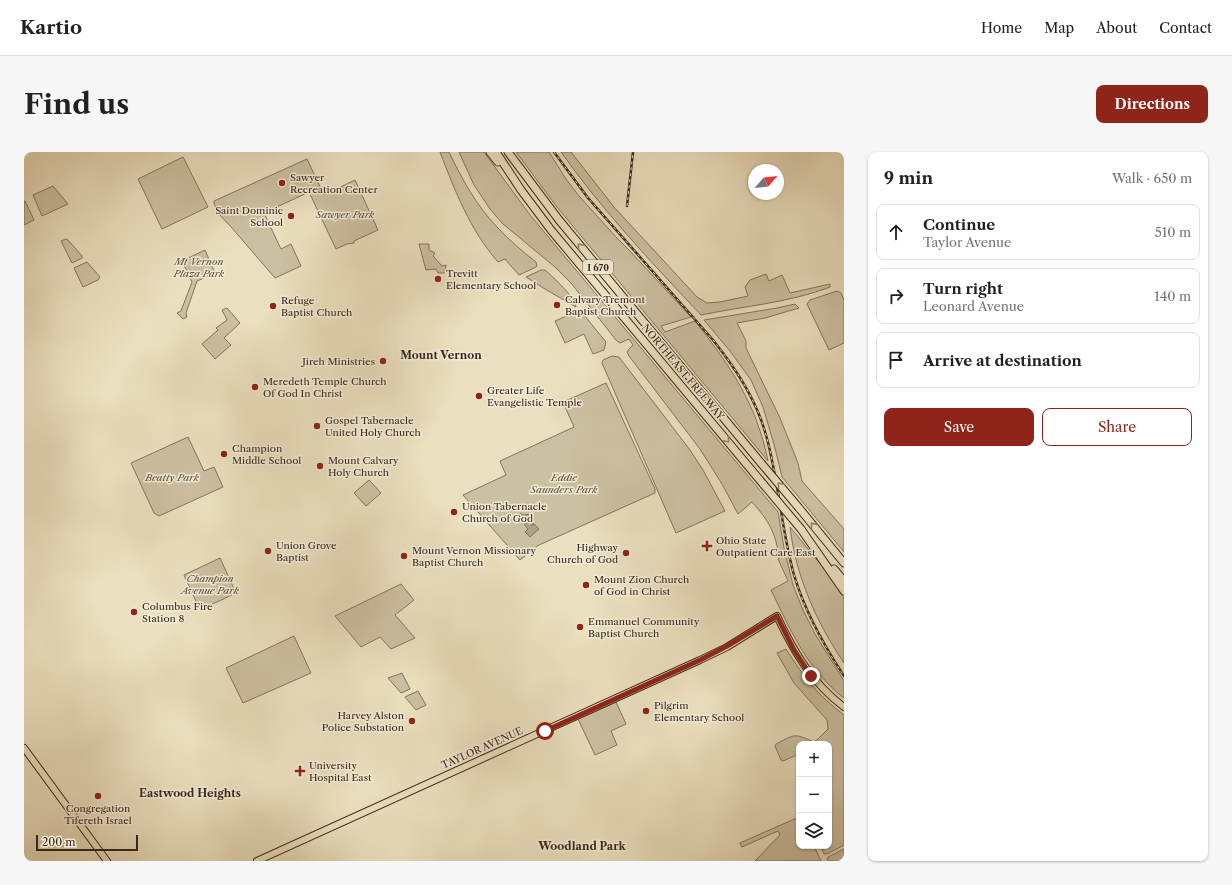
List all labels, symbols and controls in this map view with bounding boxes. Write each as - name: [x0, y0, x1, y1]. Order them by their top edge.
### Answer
- text: Kartio: [20, 16, 82, 39]
- text: Home: [981, 19, 1022, 37]
- text: Map: [1044, 19, 1074, 37]
- text: About: [1096, 19, 1137, 37]
- text: Contact: [1159, 19, 1212, 37]
- button: Directions: [1096, 85, 1208, 123]
- text: Find us: [24, 87, 129, 121]
- north arrow: [748, 164, 784, 200]
- text: 9 min: [884, 168, 933, 188]
- text: Walk · 650 m: [1112, 170, 1192, 186]
- place label: Sawyer Recreation Center: [290, 171, 378, 196]
- marker: Sawyer Recreation Center: [277, 178, 287, 188]
- place label: Saint Dominic School: [215, 204, 283, 229]
- park label: Sawyer Park: [315, 208, 375, 221]
- marker: Saint Dominic School: [286, 211, 296, 221]
- text: Continue: [923, 215, 995, 234]
- icon: ahead: [885, 221, 907, 243]
- text: 510 m: [1155, 224, 1191, 240]
- text: Taylor Avenue: [923, 234, 1011, 250]
- one-way arrow: [578, 244, 585, 251]
- park label: Mt Vernon Plaza Park: [173, 255, 225, 280]
- road number: I 670: [583, 260, 613, 274]
- place label: Trevitt Elementary School: [446, 267, 536, 292]
- marker: Trevitt Elementary School: [433, 274, 443, 284]
- text: Turn right: [923, 279, 1003, 298]
- icon: right: [885, 285, 907, 307]
- text: 140 m: [1154, 288, 1191, 304]
- place label: Calvary Tremont Baptist Church: [565, 293, 645, 318]
- place label: Refuge Baptist Church: [281, 294, 353, 319]
- text: Leonard Avenue: [923, 298, 1024, 314]
- marker: Calvary Tremont Baptist Church: [552, 300, 562, 310]
- marker: Refuge Baptist Church: [268, 301, 278, 311]
- street label: NORTHEAST FREEWAY: [639, 321, 728, 423]
- district label: Mount Vernon: [400, 348, 482, 362]
- icon: arrive: [885, 349, 907, 371]
- text: Arrive at destination: [923, 351, 1082, 370]
- place label: Jireh Ministries: [300, 355, 375, 368]
- marker: Jireh Ministries: [378, 356, 388, 366]
- place label: Meredeth Temple Church Of God In Christ: [263, 375, 387, 400]
- marker: Meredeth Temple Church Of God In Christ: [250, 382, 260, 392]
- place label: Greater Life Evangelistic Temple: [487, 384, 582, 409]
- marker: Greater Life Evangelistic Temple: [474, 391, 484, 401]
- button: Save: [884, 408, 1034, 446]
- button: Share: [1042, 408, 1192, 446]
- place label: Gospel Tabernacle United Holy Church: [325, 414, 421, 439]
- marker: Gospel Tabernacle United Holy Church: [312, 421, 322, 431]
- one-way arrow: [722, 436, 729, 443]
- place label: Champion Middle School: [232, 442, 301, 467]
- marker: Champion Middle School: [219, 449, 229, 459]
- place label: Mount Calvary Holy Church: [328, 454, 399, 479]
- marker: Mount Calvary Holy Church: [315, 461, 325, 471]
- park label: Beatty Park: [144, 471, 200, 484]
- park label: Eddie Saunders Park: [530, 471, 598, 496]
- one-way arrow: [777, 483, 784, 490]
- place label: Union Tabernacle Church of God: [462, 500, 547, 525]
- marker: Union Tabernacle Church of God: [449, 507, 459, 517]
- one-way arrow: [810, 522, 817, 529]
- place label: Ohio State Outpatient Care East: [716, 534, 816, 559]
- place label: Union Grove Baptist: [276, 539, 337, 564]
- marker: Ohio State Outpatient Care East: [701, 540, 713, 552]
- place label: Highway Church of God: [547, 541, 618, 566]
- place label: Mount Vernon Missionary Baptist Church: [412, 544, 536, 569]
- marker: Union Grove Baptist: [263, 546, 273, 556]
- marker: Highway Church of God: [621, 548, 631, 558]
- marker: Mount Vernon Missionary Baptist Church: [399, 551, 409, 561]
- park label: Champion Avenue Park: [179, 572, 240, 597]
- place label: Mount Zion Church of God in Christ: [594, 573, 690, 598]
- marker: Mount Zion Church of God in Christ: [581, 580, 591, 590]
- place label: Columbus Fire Station 8: [142, 600, 213, 625]
- marker: Columbus Fire Station 8: [129, 607, 139, 617]
- place label: Emmanuel Community Baptist Church: [588, 615, 700, 640]
- marker: Emmanuel Community Baptist Church: [575, 622, 585, 632]
- route end: [802, 667, 820, 685]
- place label: Pilgrim Elementary School: [654, 699, 744, 724]
- marker: Pilgrim Elementary School: [641, 706, 651, 716]
- place label: Harvey Alston Police Substation: [322, 709, 405, 734]
- marker: Harvey Alston Police Substation: [407, 716, 417, 726]
- route start: [536, 722, 554, 740]
- street label: TAYLOR AVENUE: [439, 724, 525, 772]
- map controls: [796, 741, 832, 849]
- button: +: [796, 741, 832, 777]
- place label: University Hospital East: [309, 759, 372, 784]
- marker: University Hospital East: [294, 765, 306, 777]
- button: −: [796, 777, 832, 813]
- district label: Eastwood Heights: [139, 786, 241, 800]
- marker: Congregation Tifereth Israel: [93, 791, 103, 801]
- place label: Congregation Tifereth Israel: [64, 802, 132, 827]
- button: layers: [796, 813, 832, 849]
- scale bar: [36, 833, 138, 852]
- text: 200 m: [42, 835, 75, 849]
- district label: Woodland Park: [537, 839, 627, 853]

